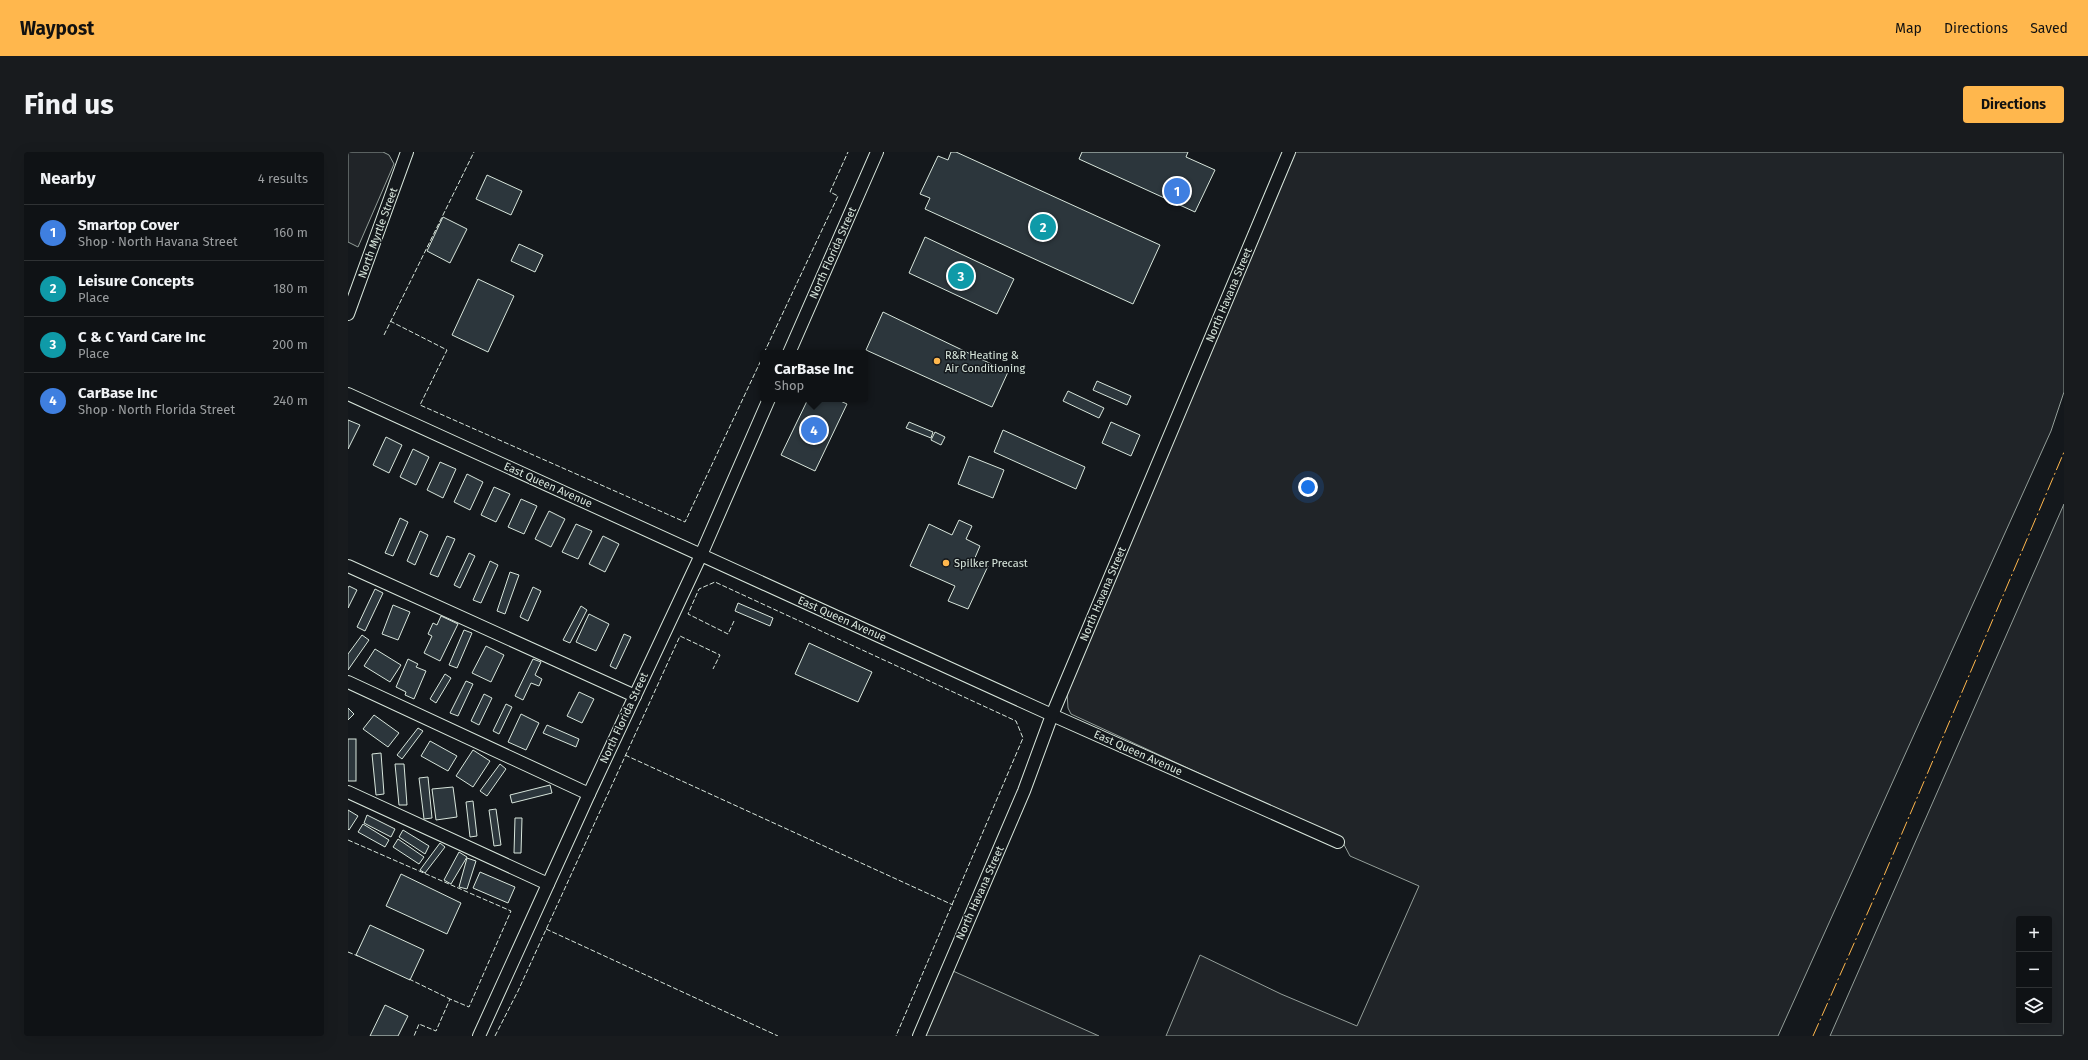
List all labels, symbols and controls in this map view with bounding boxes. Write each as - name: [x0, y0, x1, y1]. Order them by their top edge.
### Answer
- text: Waypost: [20, 17, 94, 40]
- text: Map: [1895, 20, 1922, 37]
- text: Directions: [1944, 20, 2008, 37]
- text: Saved: [2030, 20, 2068, 37]
- button: Directions: [1963, 86, 2064, 123]
- text: Find us: [24, 88, 114, 121]
- text: Nearby: [40, 168, 95, 189]
- text: 4 results: [258, 171, 308, 186]
- pin: 1: [1164, 176, 1190, 206]
- street label: North Myrtle Street: [356, 186, 400, 280]
- street label: North Florida Street: [807, 205, 859, 301]
- pin: 2: [1030, 212, 1056, 242]
- text: Smartop Cover: [78, 216, 179, 234]
- text: 1: [50, 225, 56, 240]
- text: 160 m: [274, 225, 308, 240]
- text: Shop · North Havana Street: [78, 234, 238, 249]
- street label: North Havana Street: [1203, 246, 1255, 344]
- pin: 3: [948, 261, 974, 291]
- text: Leisure Concepts: [78, 272, 194, 290]
- text: 2: [50, 281, 56, 296]
- text: 180 m: [273, 281, 308, 296]
- text: Place: [78, 290, 109, 305]
- text: C & C Yard Care Inc: [78, 328, 206, 346]
- text: 3: [50, 337, 56, 352]
- text: 200 m: [272, 337, 308, 352]
- text: Place: [78, 346, 109, 361]
- place label: R&R Heating & Air Conditioning: [945, 349, 1026, 375]
- popup: [760, 350, 868, 402]
- marker: R&R Heating & Air Conditioning: [932, 356, 942, 366]
- text: CarBase Inc: [774, 360, 854, 378]
- text: Shop: [774, 378, 804, 393]
- text: CarBase Inc: [78, 384, 157, 402]
- text: 4: [49, 393, 57, 408]
- text: 240 m: [273, 393, 308, 408]
- text: Shop · North Florida Street: [78, 402, 235, 417]
- pin: 4: [801, 415, 827, 445]
- street label: East Queen Avenue: [502, 460, 594, 510]
- your location: [1298, 477, 1318, 497]
- street label: North Havana Street: [1077, 545, 1129, 643]
- place label: Spilker Precast: [954, 557, 1028, 570]
- marker: Spilker Precast: [941, 558, 951, 568]
- street label: East Queen Avenue: [796, 594, 888, 644]
- street label: North Florida Street: [597, 670, 651, 766]
- street label: East Queen Avenue: [1092, 728, 1184, 778]
- street label: North Havana Street: [953, 844, 1007, 942]
- map controls: [2016, 916, 2052, 1024]
- button: +: [2016, 916, 2052, 952]
- button: −: [2016, 952, 2052, 988]
- button: layers: [2016, 988, 2052, 1024]

